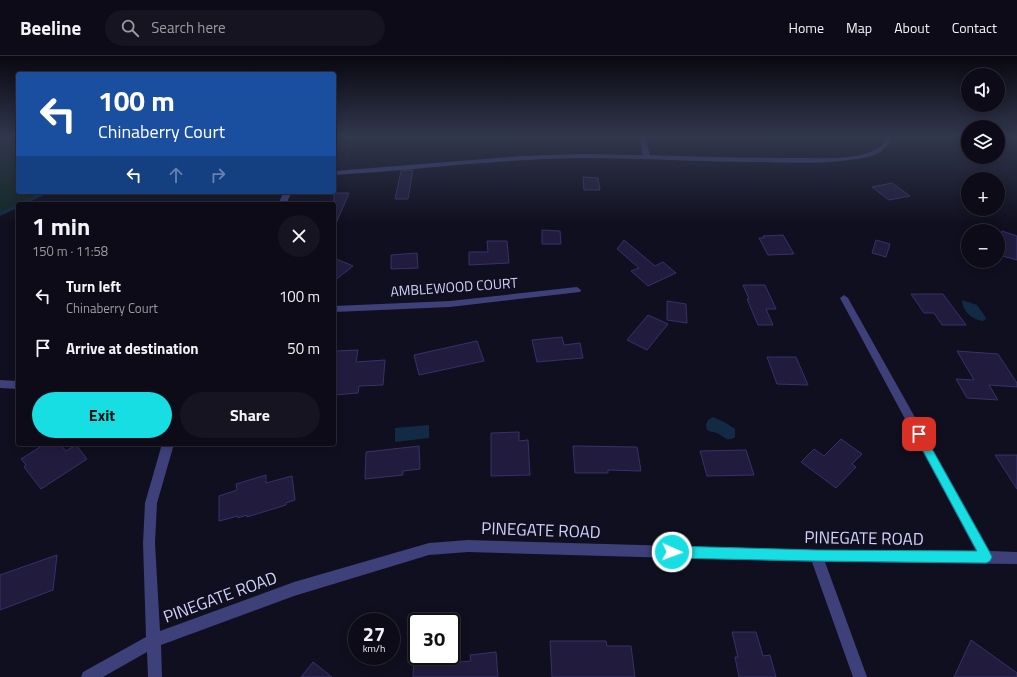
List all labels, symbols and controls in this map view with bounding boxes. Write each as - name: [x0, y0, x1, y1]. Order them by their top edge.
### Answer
- search box: [105, 10, 385, 46]
- text: Beeline: [20, 13, 81, 42]
- text: Search here: [151, 16, 226, 39]
- icon: search: [119, 17, 141, 39]
- text: Home: [789, 17, 824, 38]
- text: Map: [846, 17, 872, 38]
- text: About: [894, 17, 930, 38]
- text: Contact: [952, 17, 997, 38]
- map controls: [961, 68, 1005, 268]
- button: sound: [961, 68, 1005, 112]
- text: 100 m: [98, 79, 175, 122]
- icon: left: [32, 88, 84, 140]
- text: Chinaberry Court: [98, 118, 225, 145]
- button: layers: [961, 120, 1005, 164]
- icon: left: [123, 164, 145, 186]
- icon: ahead: [165, 164, 187, 186]
- icon: right: [207, 164, 229, 186]
- button: +: [961, 172, 1005, 216]
- text: 1 min: [32, 208, 90, 244]
- button: close: [278, 215, 320, 257]
- button: −: [961, 224, 1005, 268]
- text: 150 m · 11:58: [32, 241, 108, 261]
- street label: AMBLEWOOD COURT: [390, 272, 519, 301]
- text: Turn left: [66, 275, 121, 298]
- icon: left: [32, 285, 54, 307]
- text: 100 m: [279, 285, 320, 308]
- text: Chinaberry Court: [66, 298, 158, 318]
- icon: arrive: [32, 337, 54, 359]
- text: Arrive at destination: [66, 337, 199, 360]
- text: 50 m: [287, 337, 320, 360]
- button: Exit: [32, 392, 172, 438]
- button: Share: [180, 392, 320, 438]
- pin: [902, 417, 936, 451]
- icon: arrive: [908, 423, 930, 445]
- street label: PINEGATE ROAD: [481, 515, 601, 545]
- street label: PINEGATE ROAD: [804, 524, 924, 552]
- position arrow: [651, 531, 693, 573]
- street label: PINEGATE ROAD: [159, 564, 281, 630]
- speed limit sign: 30: [408, 613, 460, 665]
- text: 27: [363, 618, 385, 649]
- text: km/h: [363, 641, 385, 656]

